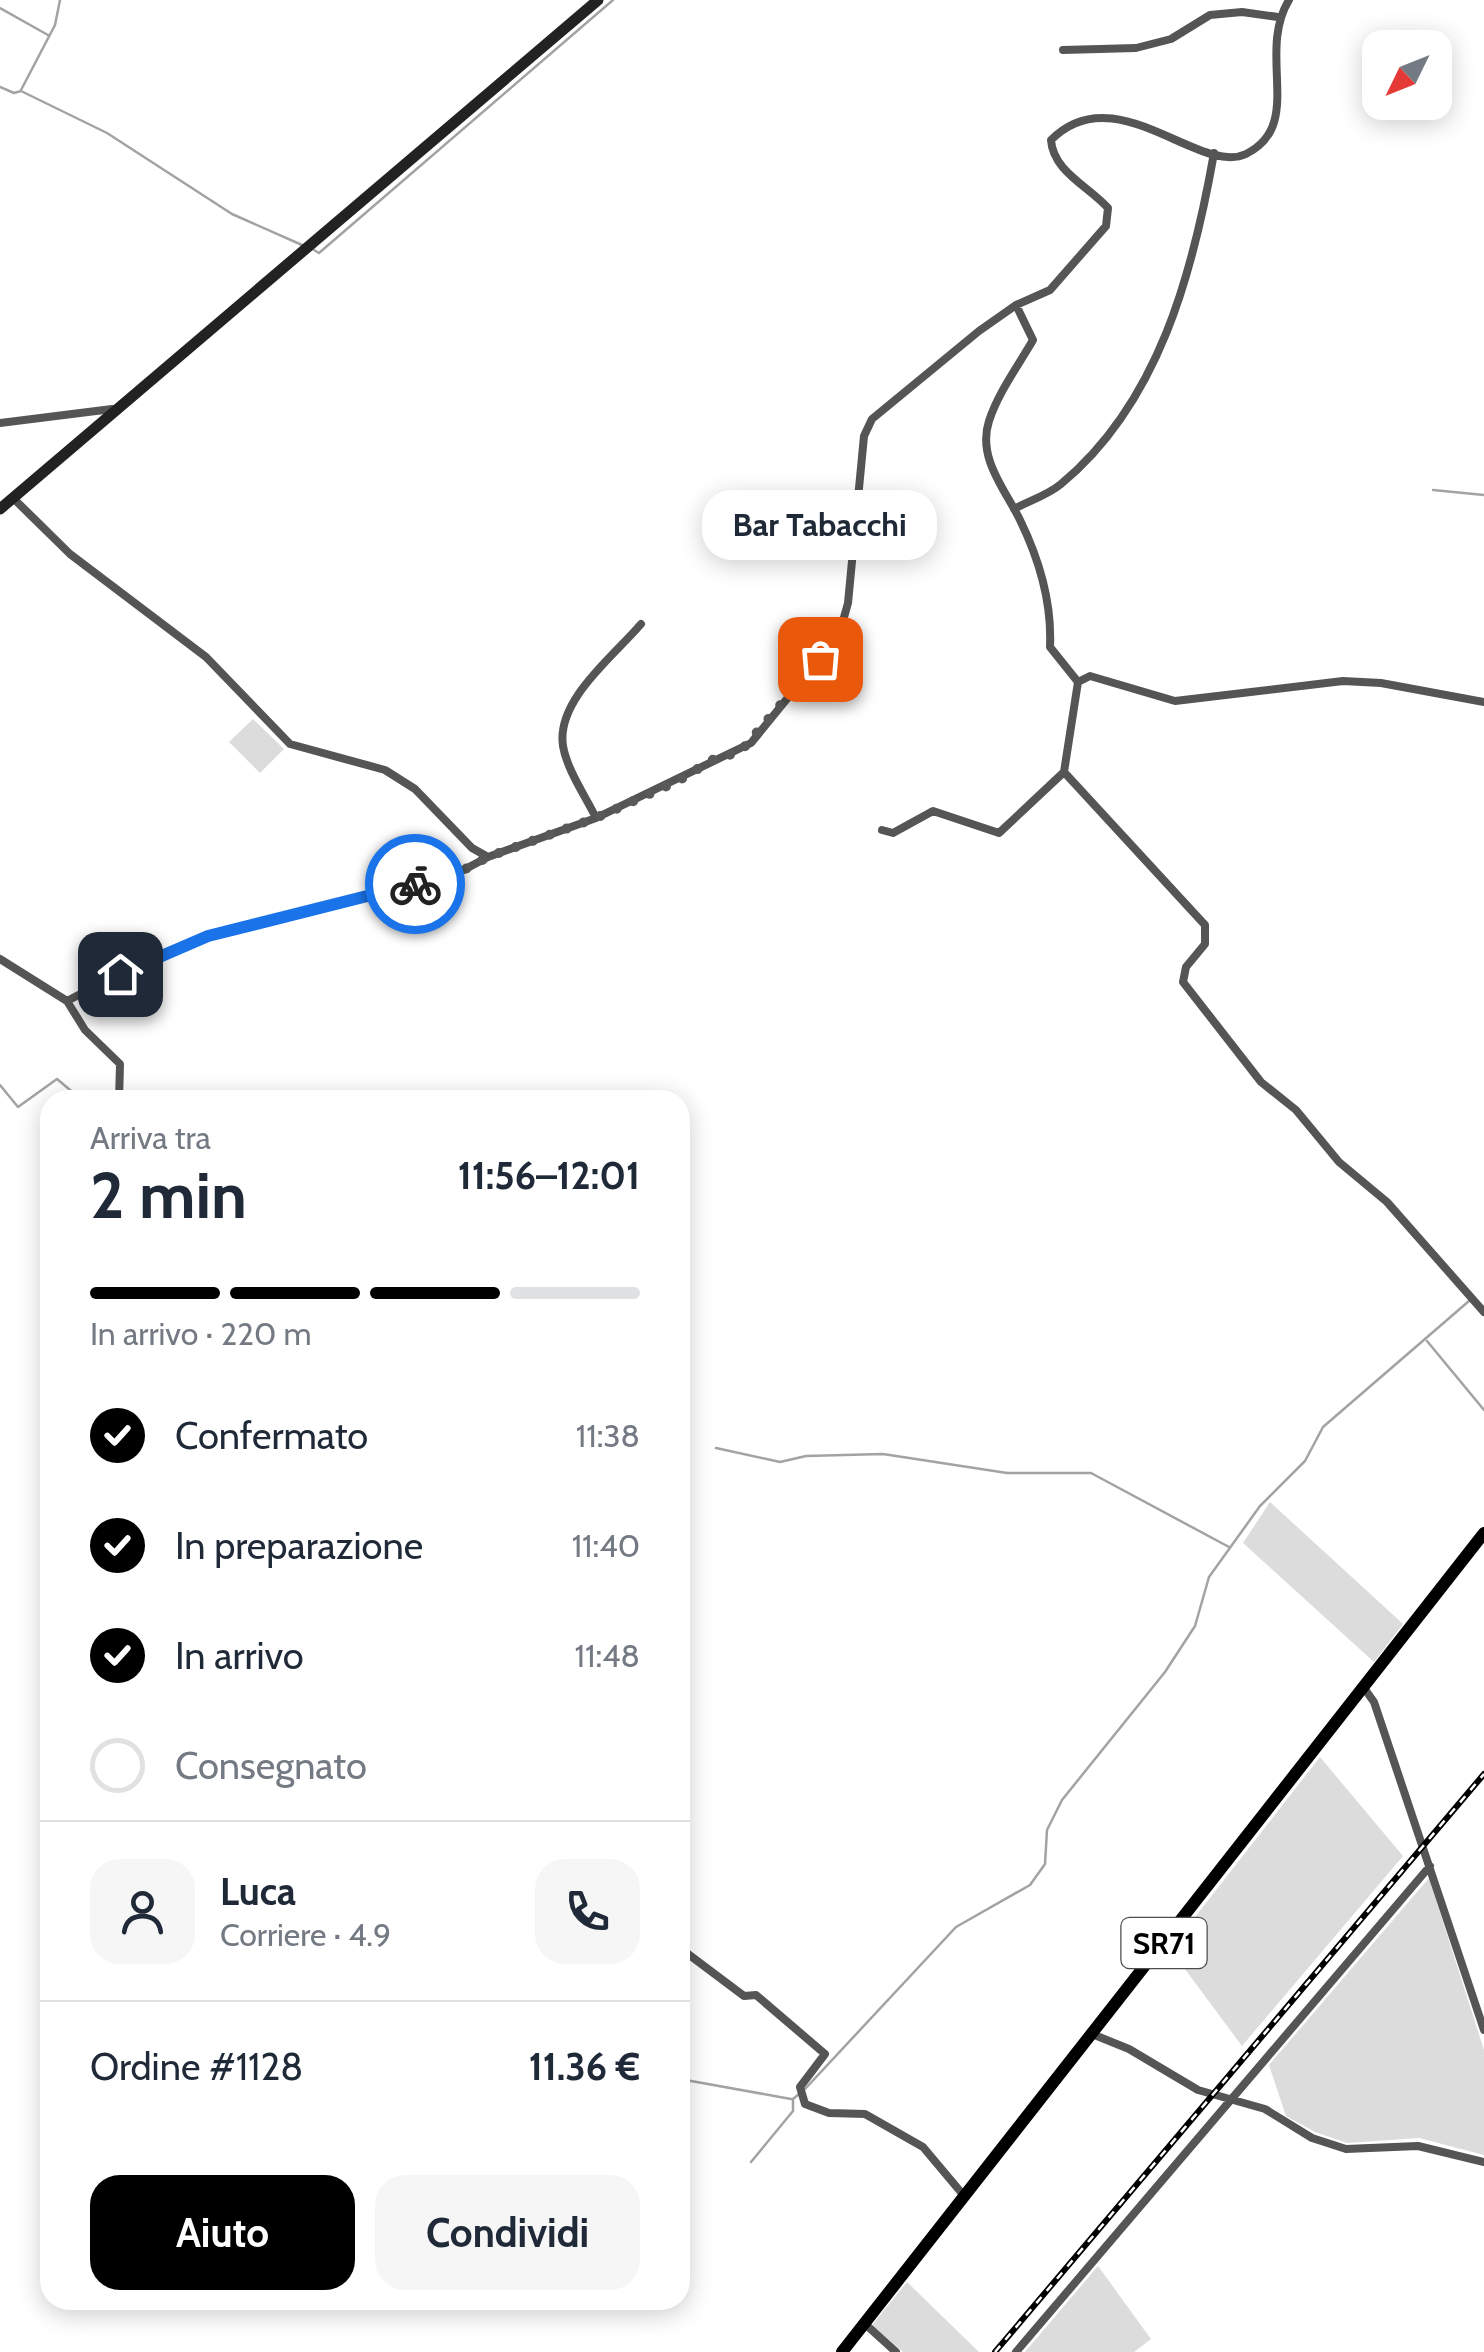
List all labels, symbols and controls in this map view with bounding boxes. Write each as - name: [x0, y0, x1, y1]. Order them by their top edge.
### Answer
- north arrow: [1362, 30, 1452, 120]
- map controls: [1362, 30, 1452, 120]
- callout: Bar Tabacchi: [702, 489, 938, 559]
- text: Bar Tabacchi: [732, 505, 907, 544]
- pin: [778, 617, 863, 702]
- icon: bag: [793, 632, 848, 687]
- courier: [365, 834, 465, 934]
- icon: bike: [388, 857, 443, 912]
- pin: [78, 932, 163, 1017]
- icon: home: [93, 947, 148, 1002]
- text: Arriva tra: [90, 1118, 211, 1157]
- text: 11:56–12:01: [458, 1152, 640, 1199]
- text: 2 min: [90, 1155, 247, 1234]
- text: In arrivo · 220 m: [90, 1314, 312, 1353]
- icon: check: [90, 1408, 145, 1463]
- text: Confermato: [175, 1412, 368, 1459]
- text: 11:38: [576, 1416, 640, 1455]
- icon: check: [90, 1518, 145, 1573]
- text: In preparazione: [175, 1522, 423, 1569]
- text: 11:40: [572, 1526, 640, 1565]
- icon: check: [90, 1628, 145, 1683]
- text: In arrivo: [175, 1632, 304, 1679]
- text: 11:48: [575, 1636, 640, 1675]
- text: Consegnato: [175, 1742, 367, 1789]
- button: person: [90, 1859, 195, 1964]
- button: phone: [535, 1859, 640, 1964]
- text: Luca: [220, 1868, 296, 1915]
- text: Corriere · 4.9: [220, 1915, 391, 1954]
- road number: SR71: [1122, 1918, 1206, 1968]
- text: Ordine #1128: [90, 2043, 303, 2090]
- text: 11.36 €: [529, 2043, 640, 2090]
- button: Aiuto: [90, 2175, 355, 2290]
- button: Condividi: [375, 2175, 640, 2290]

